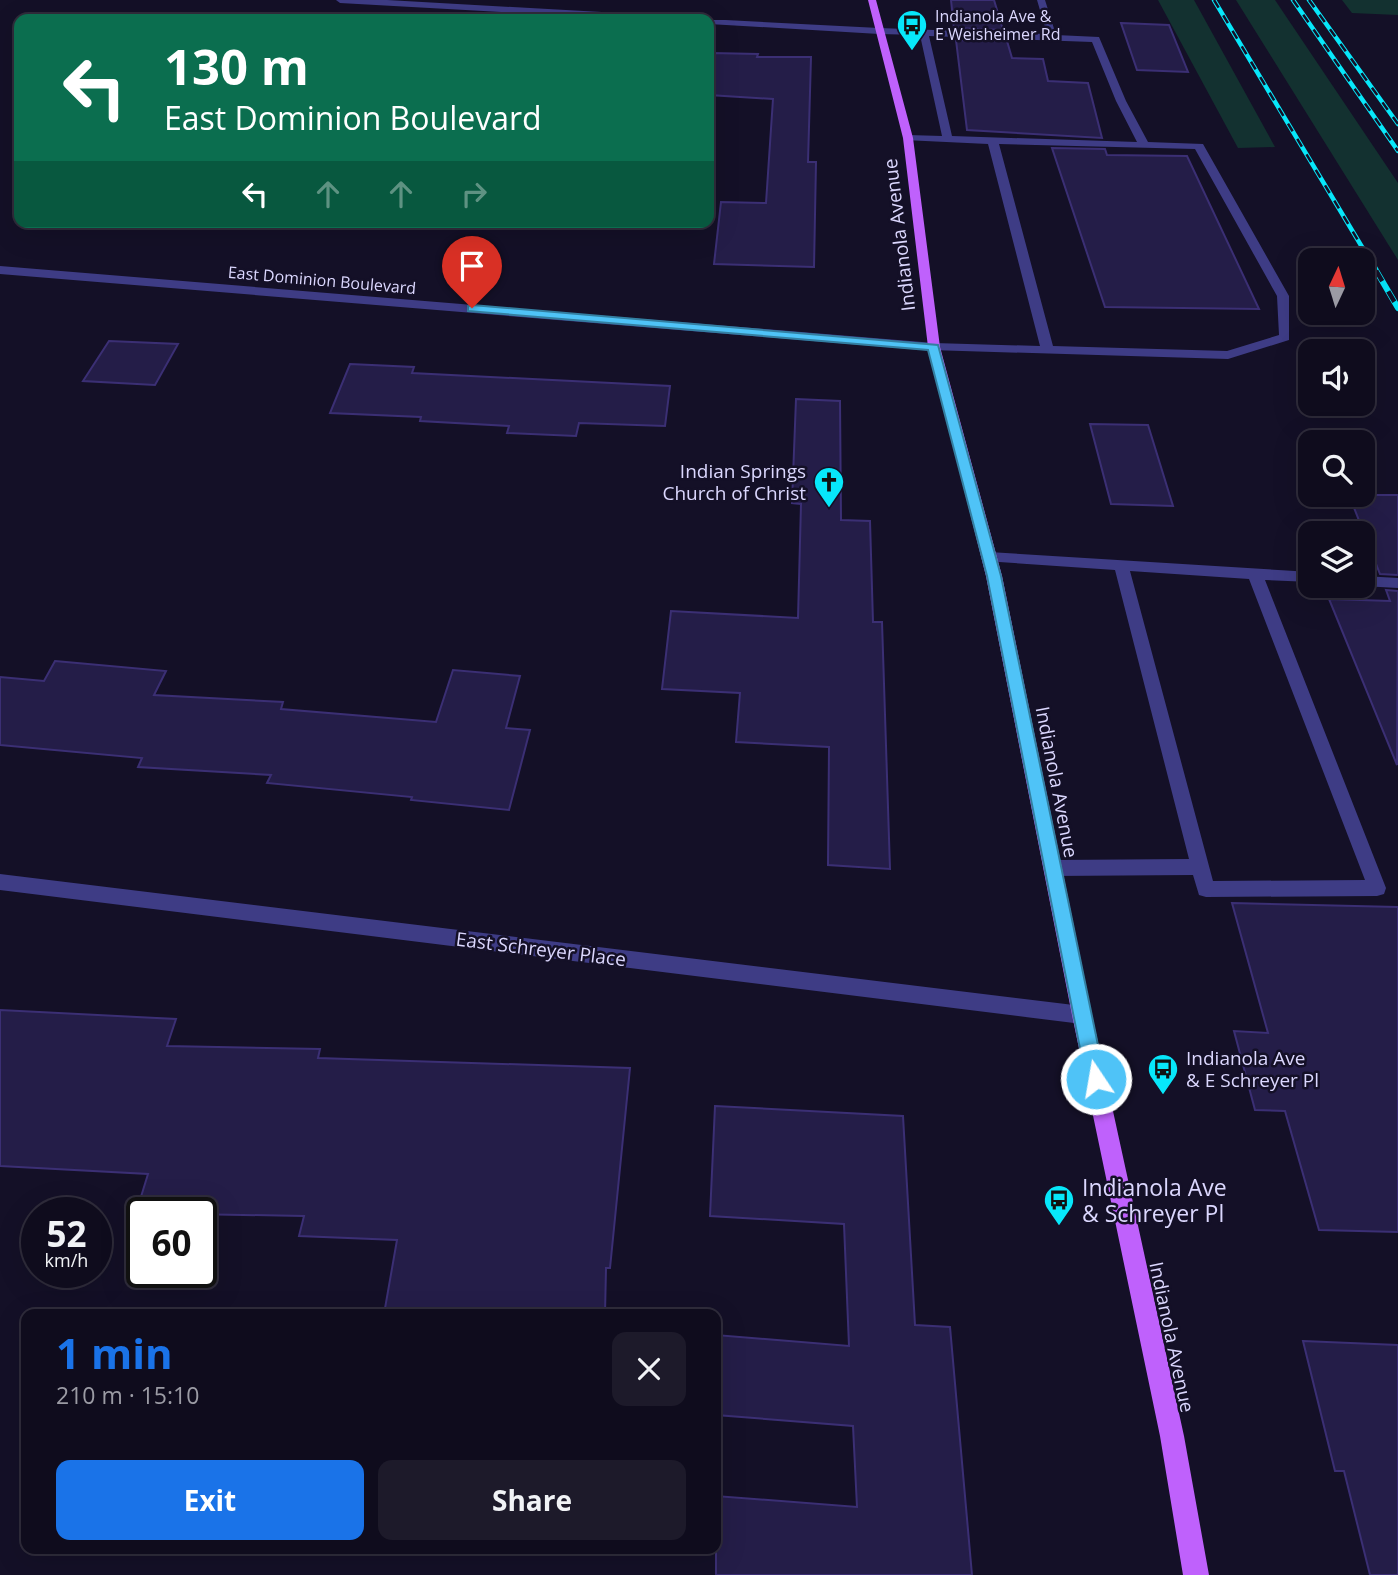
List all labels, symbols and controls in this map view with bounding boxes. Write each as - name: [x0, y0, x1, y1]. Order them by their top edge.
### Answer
- place label: Indianola Ave & E Weisheimer Rd: [935, 5, 1060, 45]
- bus stop icon: Indianola Ave & E Weisheimer Rd: [895, 8, 929, 52]
- text: 130 m: [164, 33, 309, 99]
- icon: left: [49, 42, 140, 133]
- text: East Dominion Boulevard: [164, 96, 542, 139]
- street label: Indianola Avenue: [877, 157, 921, 313]
- icon: left: [236, 175, 274, 213]
- icon: ahead: [309, 175, 347, 213]
- icon: ahead: [382, 175, 420, 213]
- icon: right: [455, 175, 493, 213]
- pin: [442, 236, 502, 308]
- icon: arrive: [453, 247, 491, 285]
- north arrow: [1298, 248, 1376, 326]
- map controls: [1298, 248, 1375, 598]
- street label: East Dominion Boulevard: [227, 261, 417, 299]
- button: sound: [1298, 339, 1375, 416]
- button: search: [1298, 430, 1375, 507]
- place label: Indian Springs Church of Christ: [663, 458, 806, 506]
- church icon: Indian Springs Church of Christ: [812, 465, 846, 509]
- button: layers: [1298, 521, 1375, 598]
- street label: Indianola Avenue: [1030, 704, 1084, 860]
- street label: East Schreyer Place: [455, 926, 627, 972]
- position arrow: [1059, 1042, 1133, 1116]
- place label: Indianola Ave & E Schreyer Pl: [1186, 1045, 1319, 1093]
- bus stop icon: Indianola Ave & E Schreyer Pl: [1146, 1052, 1180, 1096]
- place label: Indianola Ave & Schreyer Pl: [1082, 1171, 1227, 1229]
- bus stop icon: Indianola Ave & Schreyer Pl: [1042, 1183, 1076, 1227]
- speed limit sign: 60: [126, 1197, 217, 1288]
- text: 52: [46, 1210, 87, 1257]
- text: km/h: [45, 1248, 88, 1272]
- street label: Indianola Avenue: [1143, 1259, 1201, 1415]
- text: 1 min: [56, 1324, 173, 1381]
- button: close: [612, 1332, 686, 1406]
- text: 210 m · 15:10: [56, 1379, 199, 1411]
- button: Exit: [56, 1460, 364, 1540]
- button: Share: [378, 1460, 686, 1540]

